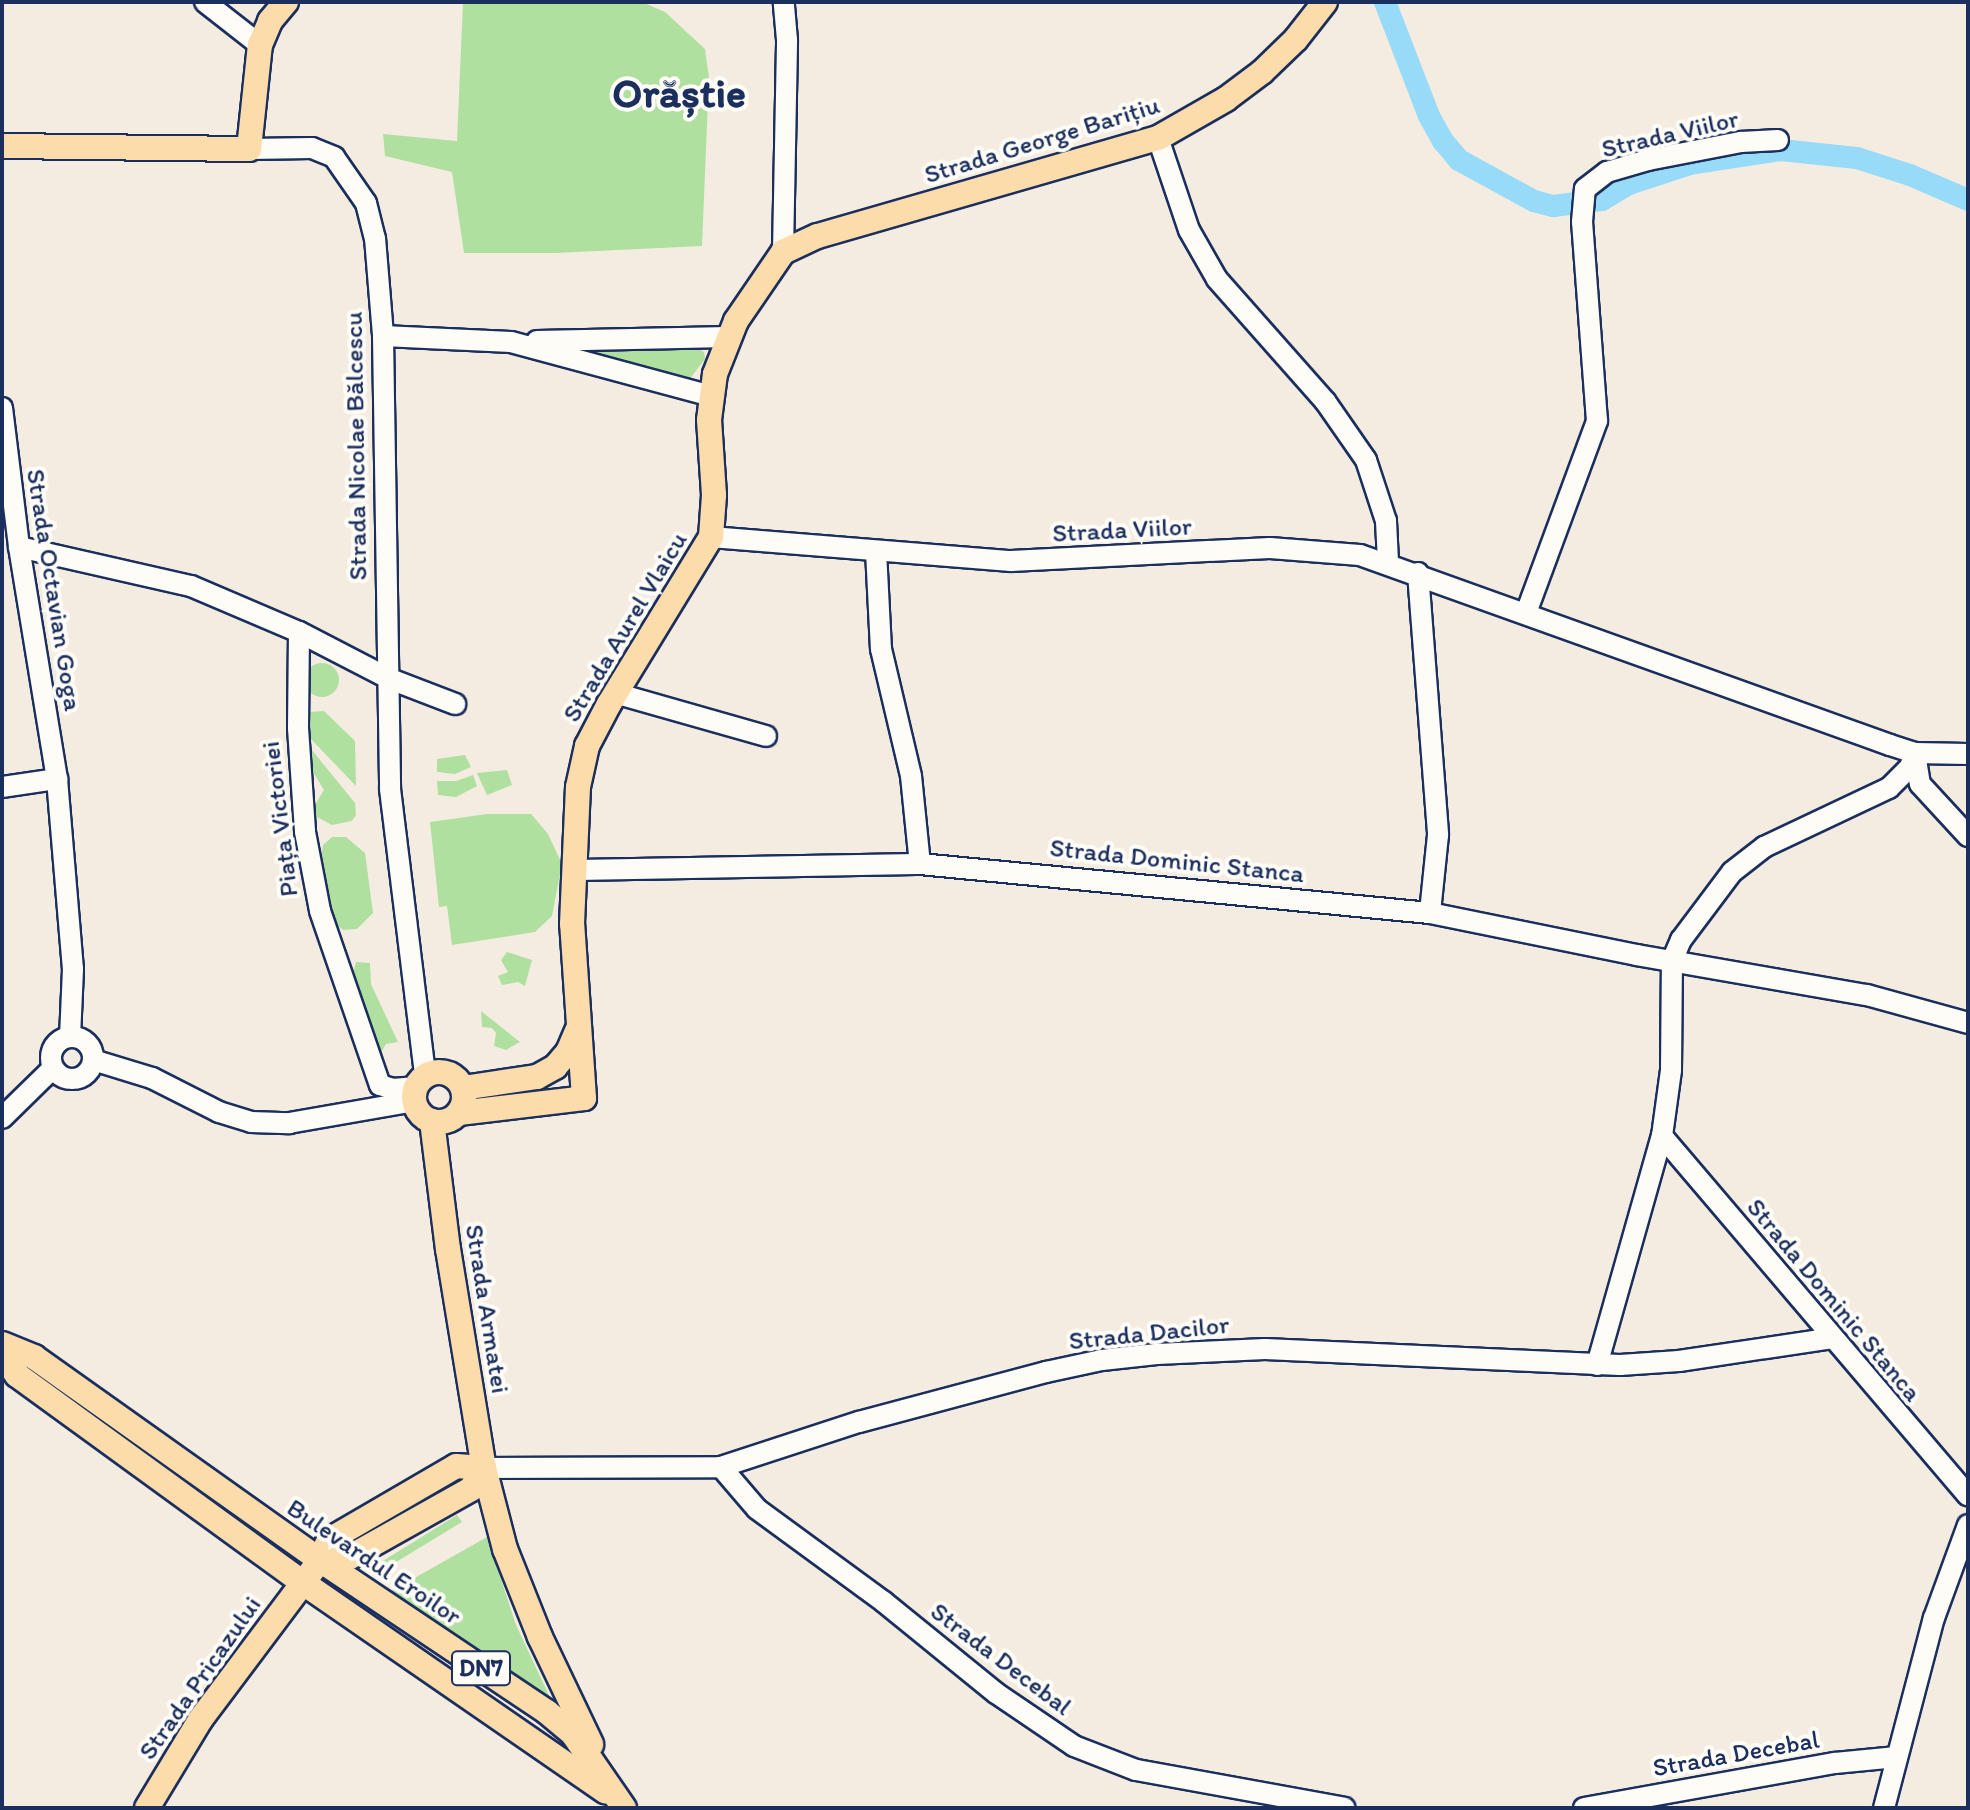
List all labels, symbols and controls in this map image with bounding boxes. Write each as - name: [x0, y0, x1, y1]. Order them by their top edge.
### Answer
- district label: Orăștie: [612, 68, 746, 118]
- street label: Strada George Barițiu: [921, 89, 1163, 191]
- street label: Strada Viilor: [1599, 103, 1741, 165]
- street label: Strada Nicolae Bălcescu: [338, 311, 374, 581]
- street label: Strada Octavian Goga: [19, 467, 89, 713]
- street label: Strada Viilor: [1052, 511, 1192, 549]
- street label: Strada Aurel Vlaicu: [556, 526, 694, 728]
- street label: Piața Victoriei: [255, 739, 305, 899]
- street label: Strada Dominic Stanca: [1049, 832, 1305, 890]
- street label: Strada Dominic Stanca: [1740, 1192, 1928, 1408]
- street label: Strada Armatei: [458, 1222, 516, 1396]
- street label: Strada Dacilor: [1067, 1309, 1231, 1357]
- street label: Bulevardul Eroilor: [281, 1492, 467, 1632]
- street label: Strada Pricazului: [132, 1590, 268, 1766]
- street label: Strada Decebal: [924, 1596, 1078, 1722]
- road number: DN7: [451, 1648, 511, 1688]
- street label: Strada Decebal: [1650, 1724, 1822, 1784]

